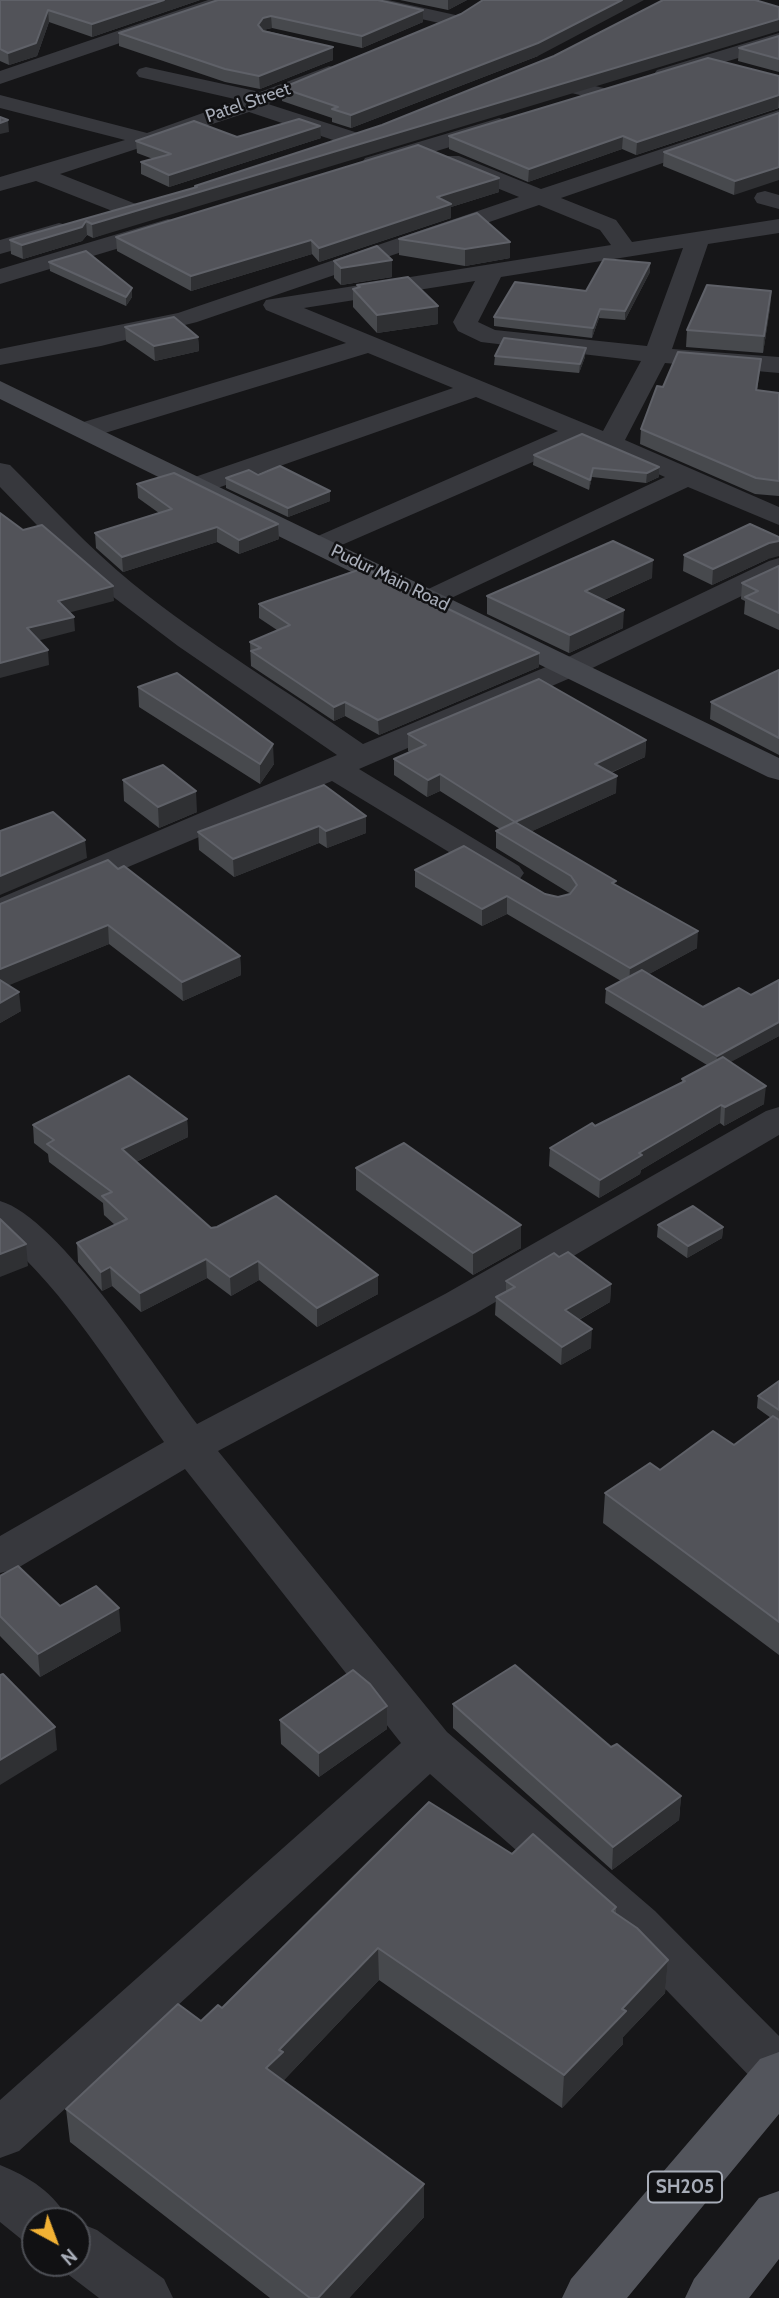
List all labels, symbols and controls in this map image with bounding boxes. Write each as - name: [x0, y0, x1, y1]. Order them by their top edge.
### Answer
- street label: Patel Street: [203, 78, 293, 128]
- street label: Pudur Main Road: [327, 540, 453, 616]
- road number: SH205: [648, 2172, 722, 2202]
- north arrow: [21, 2207, 91, 2277]
- text: N: [56, 2244, 81, 2270]

